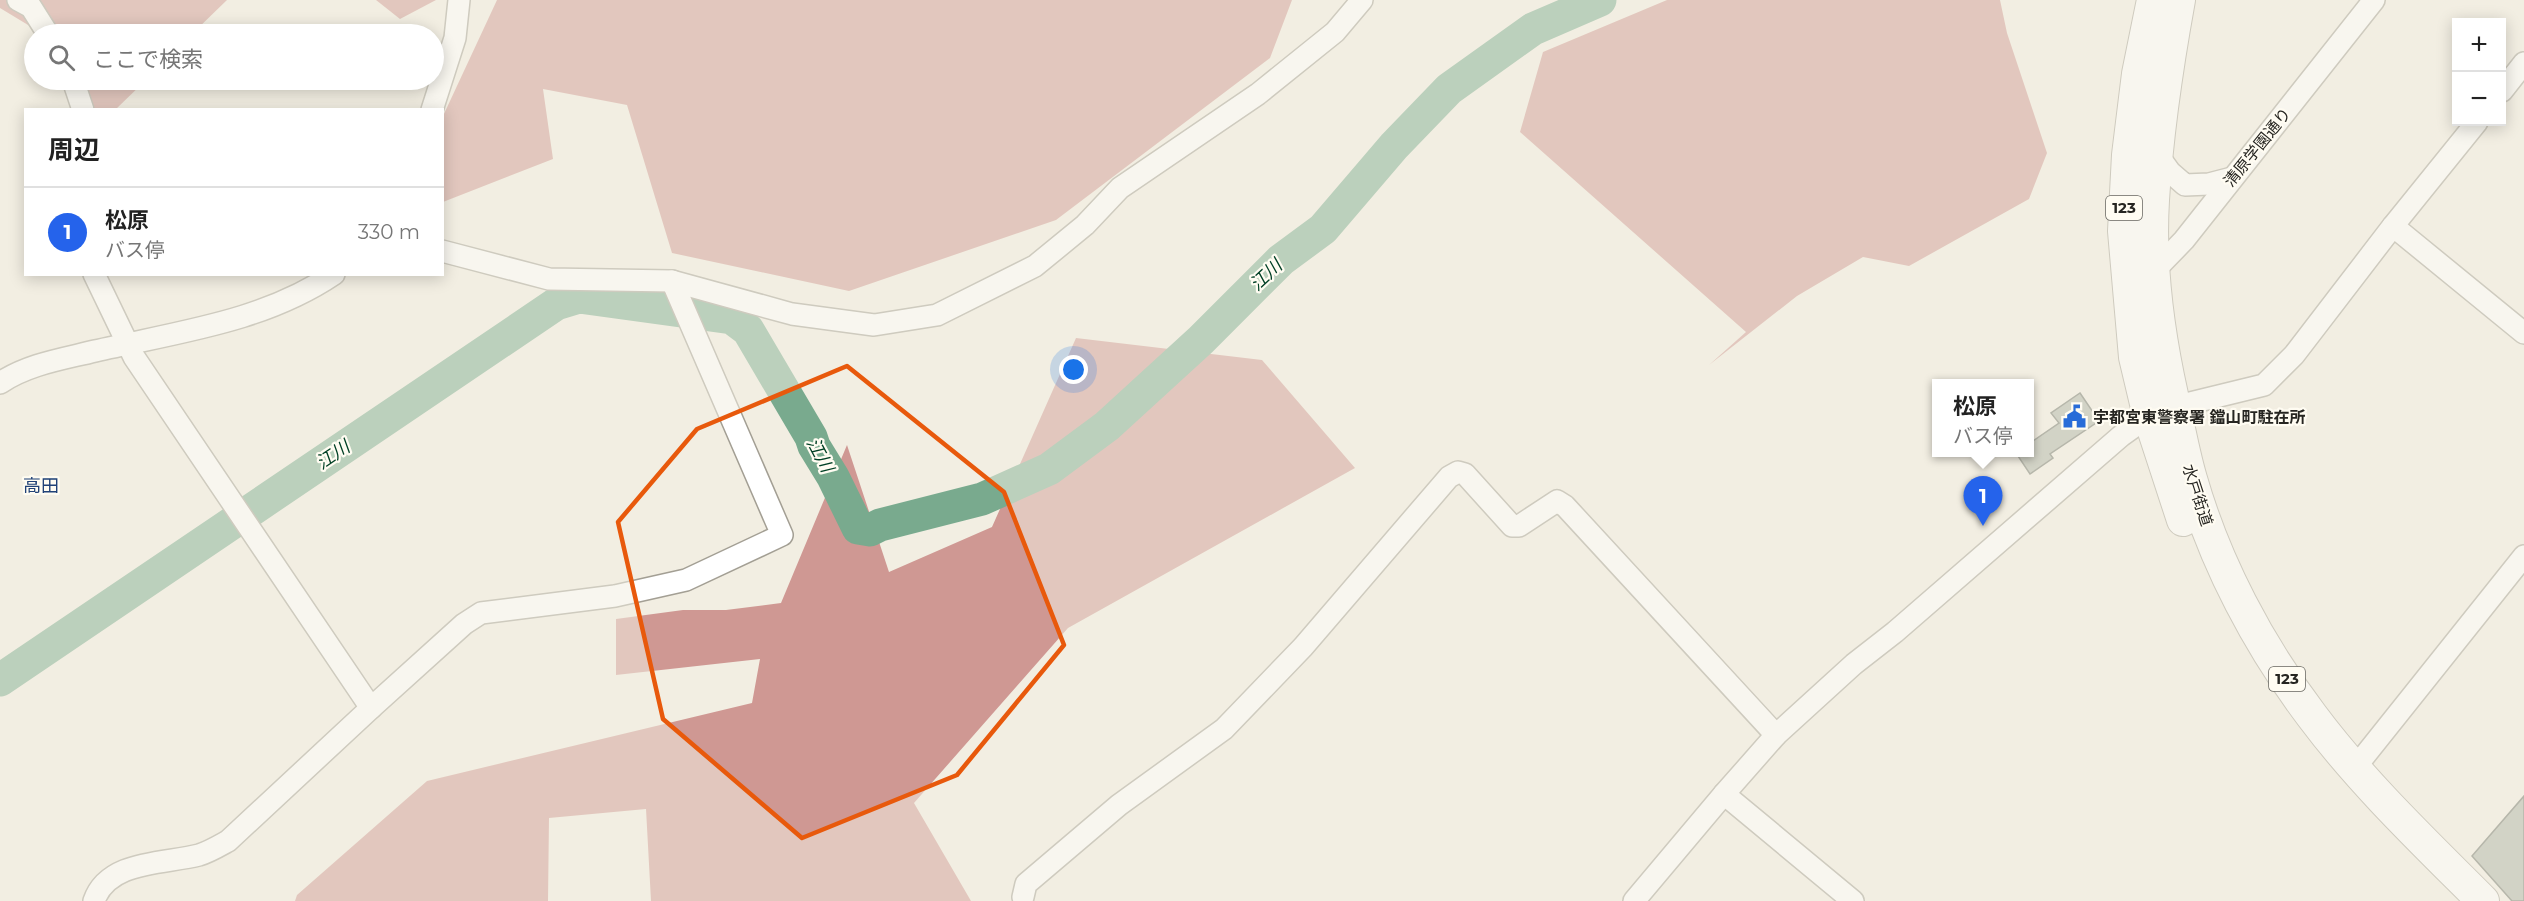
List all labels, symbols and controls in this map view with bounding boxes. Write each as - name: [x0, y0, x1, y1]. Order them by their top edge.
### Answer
- map controls: [2452, 18, 2506, 126]
- button: +: [2452, 18, 2506, 72]
- search box: [24, 24, 444, 90]
- icon: search: [45, 41, 78, 74]
- text: ここで検索: [93, 46, 203, 73]
- button: −: [2452, 72, 2506, 126]
- street label: 清原学園通り: [2220, 104, 2295, 191]
- text: 周辺: [48, 134, 100, 166]
- road number: 123: [2106, 196, 2142, 220]
- text: 松原: [105, 207, 149, 234]
- text: 1: [64, 220, 71, 244]
- text: 330 m: [358, 220, 420, 244]
- text: バス停: [105, 238, 165, 262]
- water label: 江川: [1245, 253, 1288, 295]
- your location: [1059, 355, 1088, 384]
- popup: [1932, 379, 2034, 457]
- text: 松原: [1953, 393, 1997, 420]
- public building icon: 宇都宮東警察署 鐺山町駐在所: [2062, 404, 2088, 430]
- place label: 宇都宮東警察署 鐺山町駐在所: [2093, 408, 2306, 427]
- text: バス停: [1953, 424, 2013, 448]
- water label: 江川: [802, 434, 839, 478]
- water label: 江川: [312, 435, 356, 474]
- street label: 水戸街道: [2179, 462, 2216, 529]
- district label: 高田: [23, 475, 59, 497]
- pin: 1: [1964, 476, 2002, 526]
- road number: 123: [2269, 667, 2305, 691]

